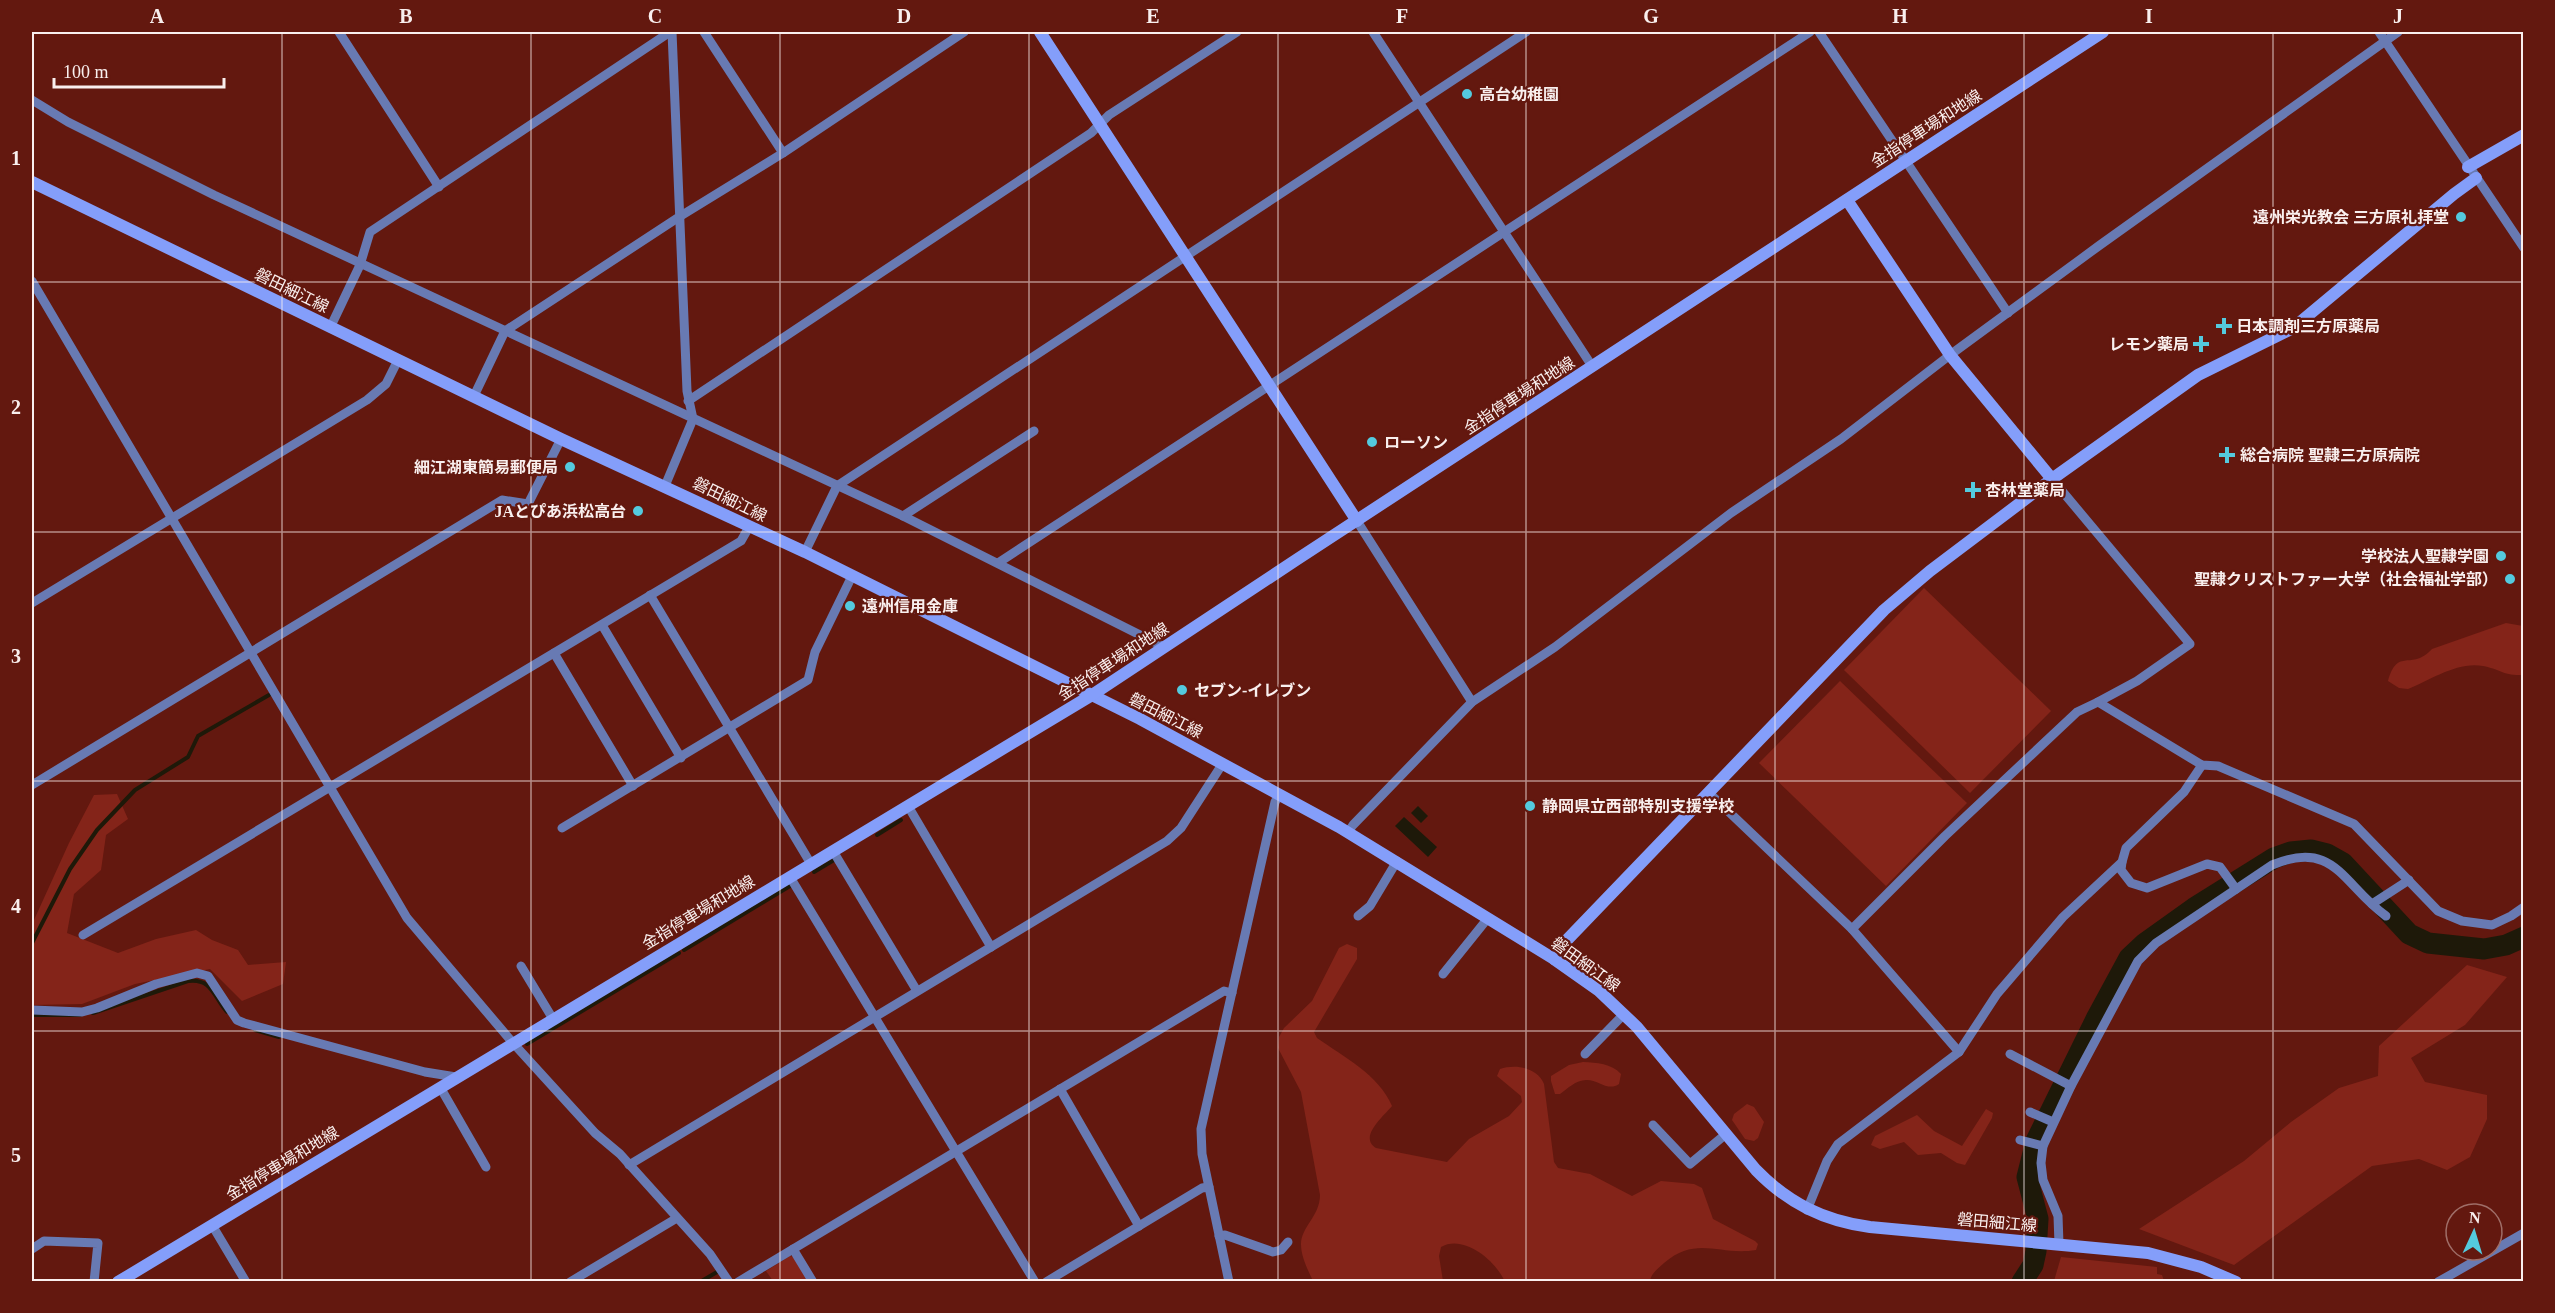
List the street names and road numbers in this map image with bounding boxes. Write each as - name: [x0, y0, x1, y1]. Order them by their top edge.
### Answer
- street label: 金指停車場和地線: [1868, 86, 1985, 170]
- street label: 磐田細江線: [252, 265, 331, 316]
- street label: 金指停車場和地線: [1461, 353, 1578, 437]
- street label: 磐田細江線: [690, 474, 769, 525]
- street label: 金指停車場和地線: [1055, 619, 1172, 703]
- street label: 磐田細江線: [1126, 690, 1205, 741]
- street label: 金指停車場和地線: [639, 872, 758, 953]
- street label: 磐田細江線: [1548, 934, 1623, 995]
- street label: 金指停車場和地線: [223, 1123, 342, 1204]
- street label: 磐田細江線: [1956, 1211, 2038, 1234]

